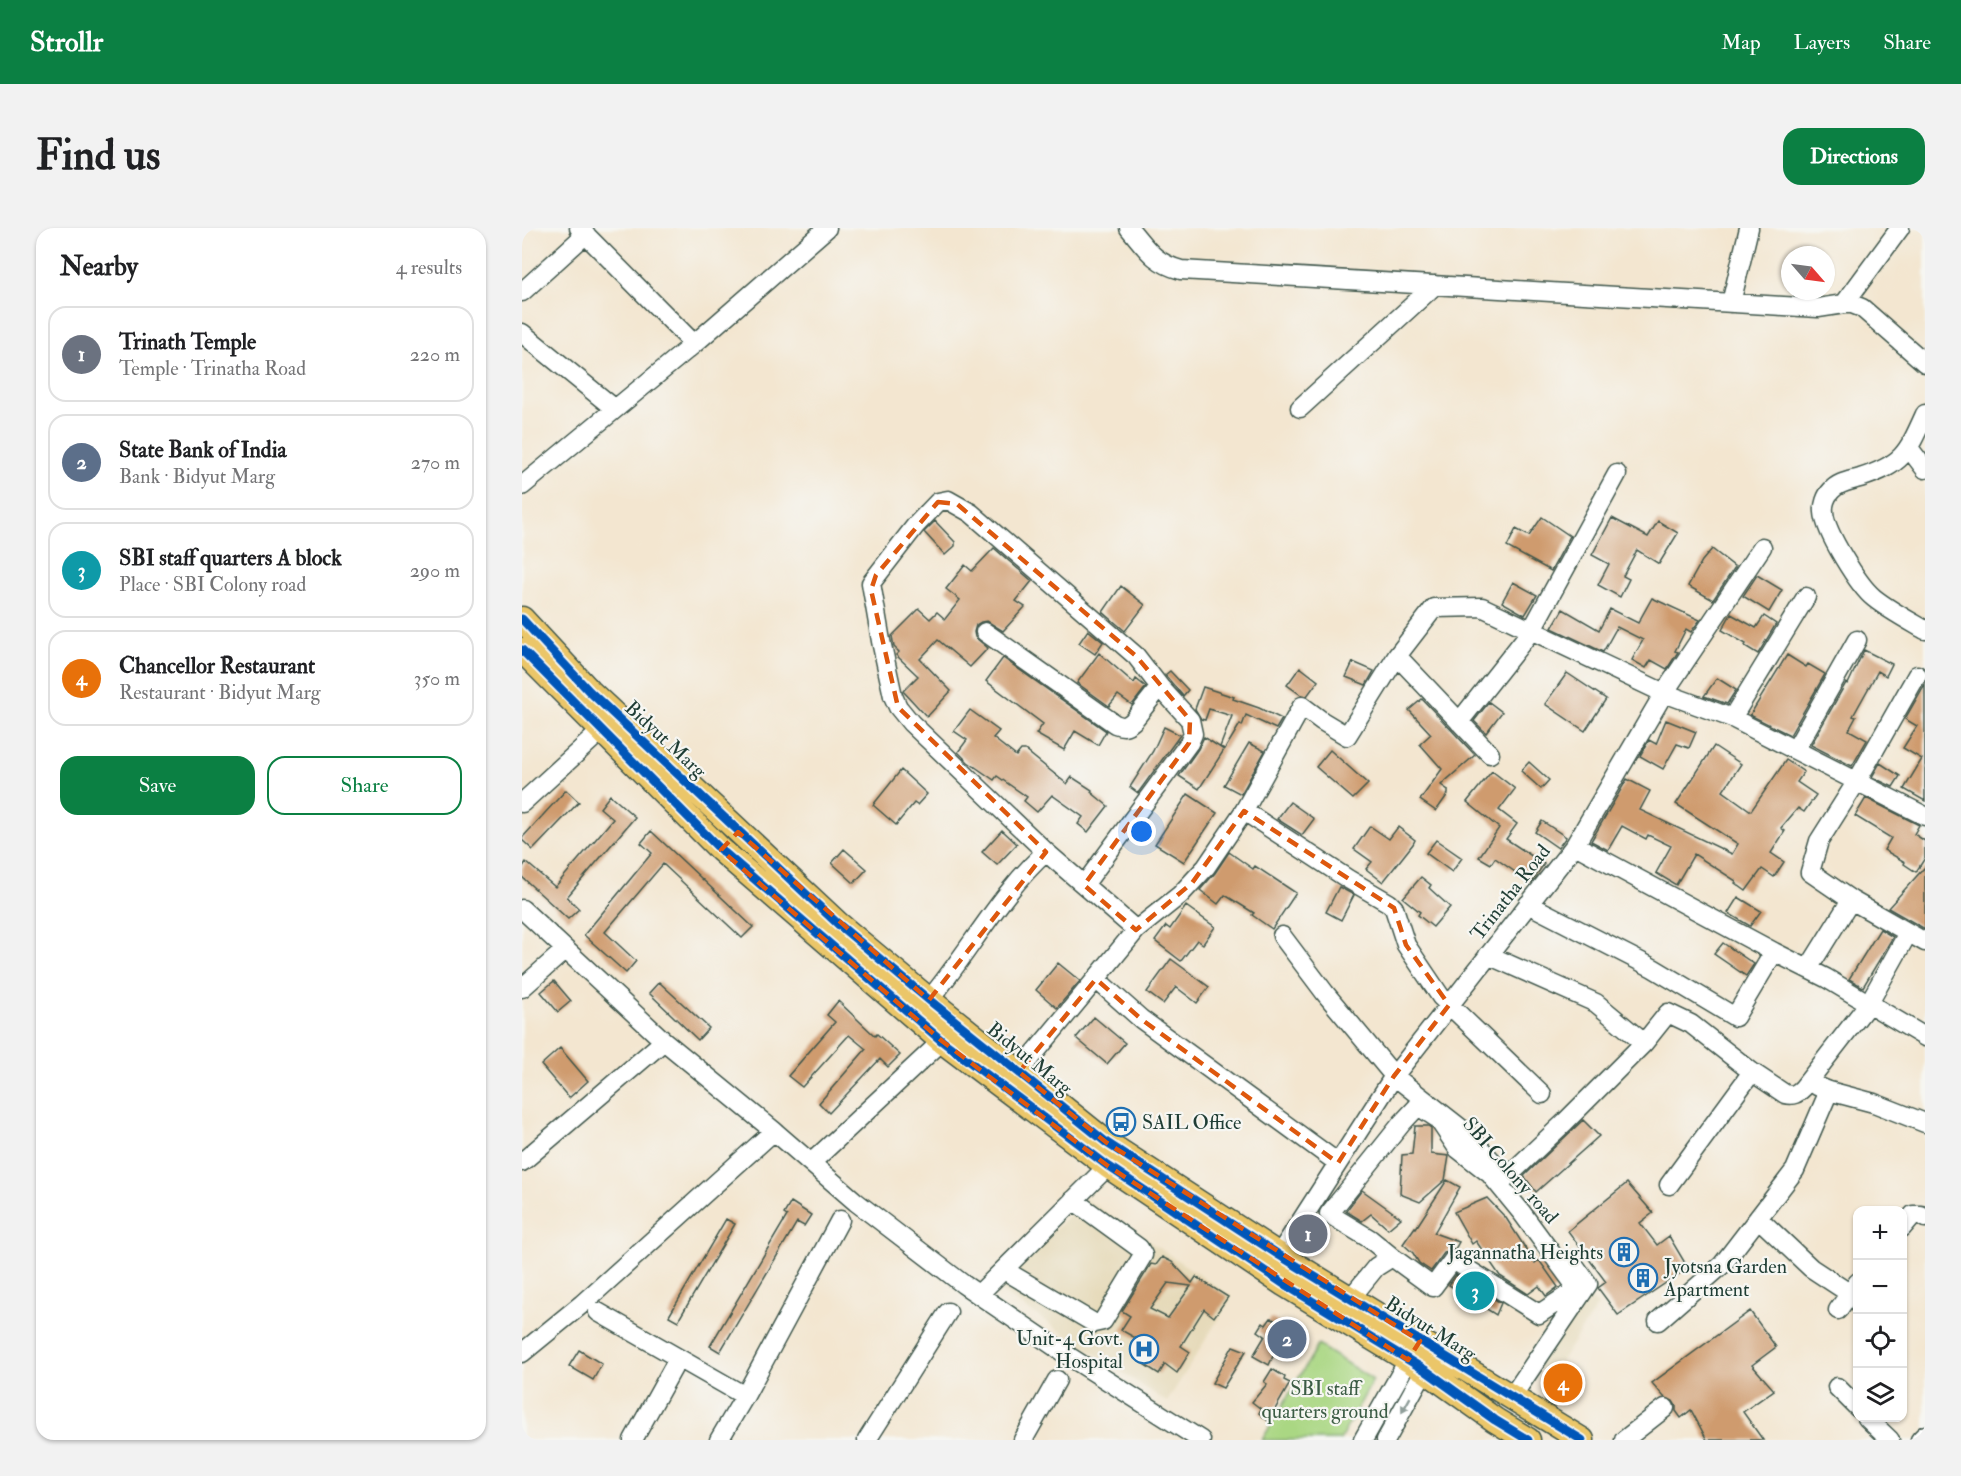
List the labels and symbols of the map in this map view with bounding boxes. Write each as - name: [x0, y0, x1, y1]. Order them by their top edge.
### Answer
- north arrow: [1781, 246, 1835, 300]
- street label: Bidyut Marg: [620, 695, 713, 784]
- your location: [1127, 817, 1156, 846]
- street label: Trinatha Road: [1465, 839, 1556, 945]
- street label: Bidyut Marg: [982, 1016, 1078, 1101]
- bus stop icon: SAIL Office: [1105, 1106, 1137, 1138]
- place label: SAIL Office: [1142, 1110, 1241, 1135]
- street label: SBI Colony road: [1457, 1112, 1564, 1229]
- pin: 1: [1288, 1212, 1328, 1256]
- building icon: Jagannatha Heights: [1608, 1236, 1640, 1268]
- place label: Jagannatha Heights: [1446, 1240, 1603, 1265]
- place label: Jyotsna Garden Apartment: [1663, 1254, 1787, 1303]
- building icon: Jyotsna Garden Apartment: [1627, 1262, 1659, 1294]
- pin: 3: [1456, 1268, 1494, 1314]
- street label: Bidyut Marg: [1381, 1291, 1482, 1367]
- pin: 2: [1268, 1316, 1306, 1362]
- place label: Unit-4 Govt. Hospital: [1016, 1326, 1123, 1375]
- hospital icon: Unit-4 Govt. Hospital: [1128, 1333, 1160, 1365]
- pin: 4: [1544, 1360, 1582, 1406]
- park label: SBI staff quarters ground: [1261, 1376, 1389, 1424]
- one-way arrow: [1400, 1397, 1411, 1413]

